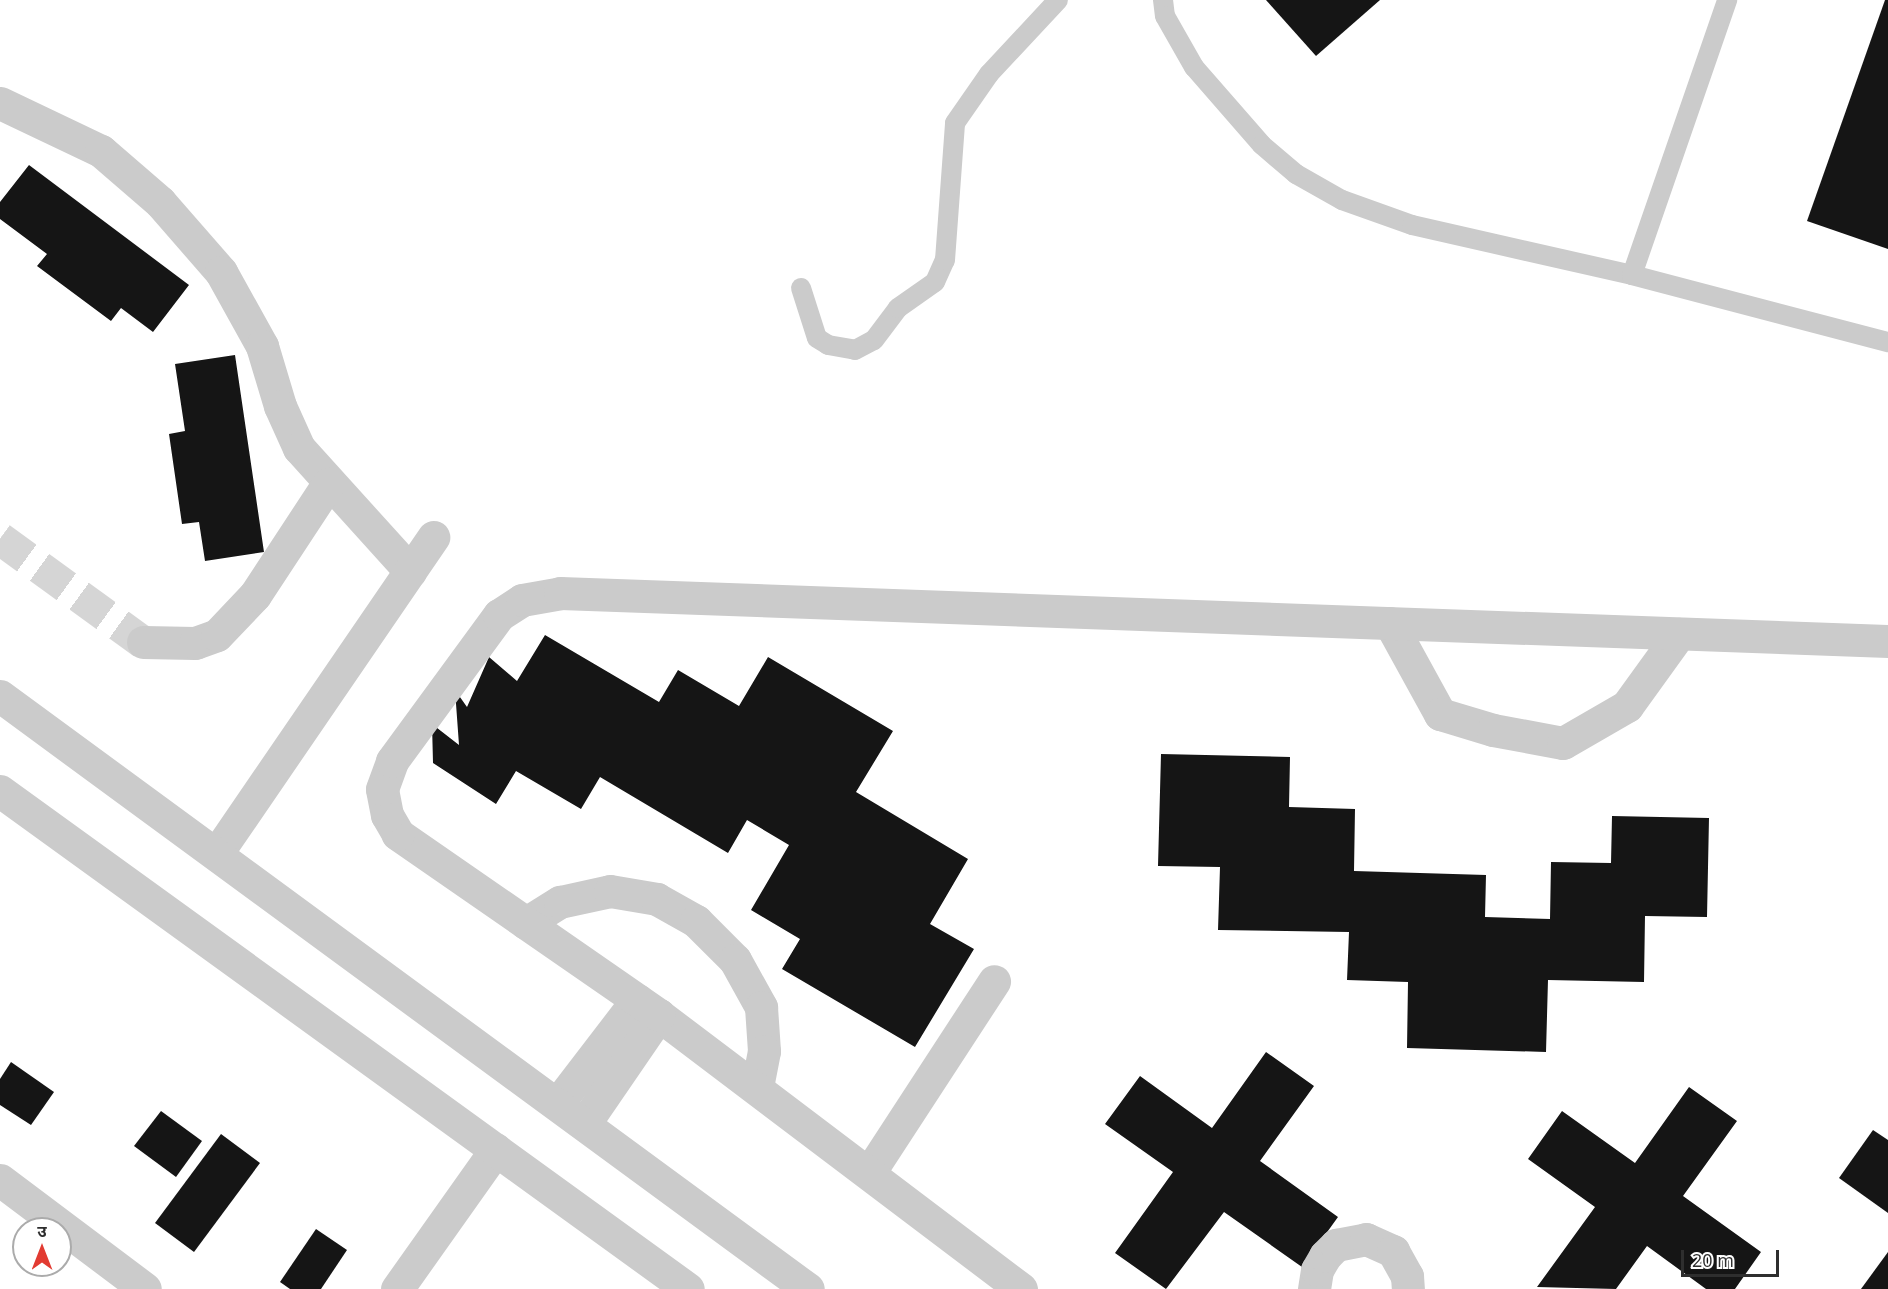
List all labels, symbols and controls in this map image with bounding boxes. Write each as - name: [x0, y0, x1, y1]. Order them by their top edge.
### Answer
- north arrow: [12, 1217, 72, 1277]
- text: उ: [37, 1220, 47, 1242]
- scale bar: [1684, 1238, 1782, 1276]
- text: 20 m: [1692, 1248, 1734, 1272]

